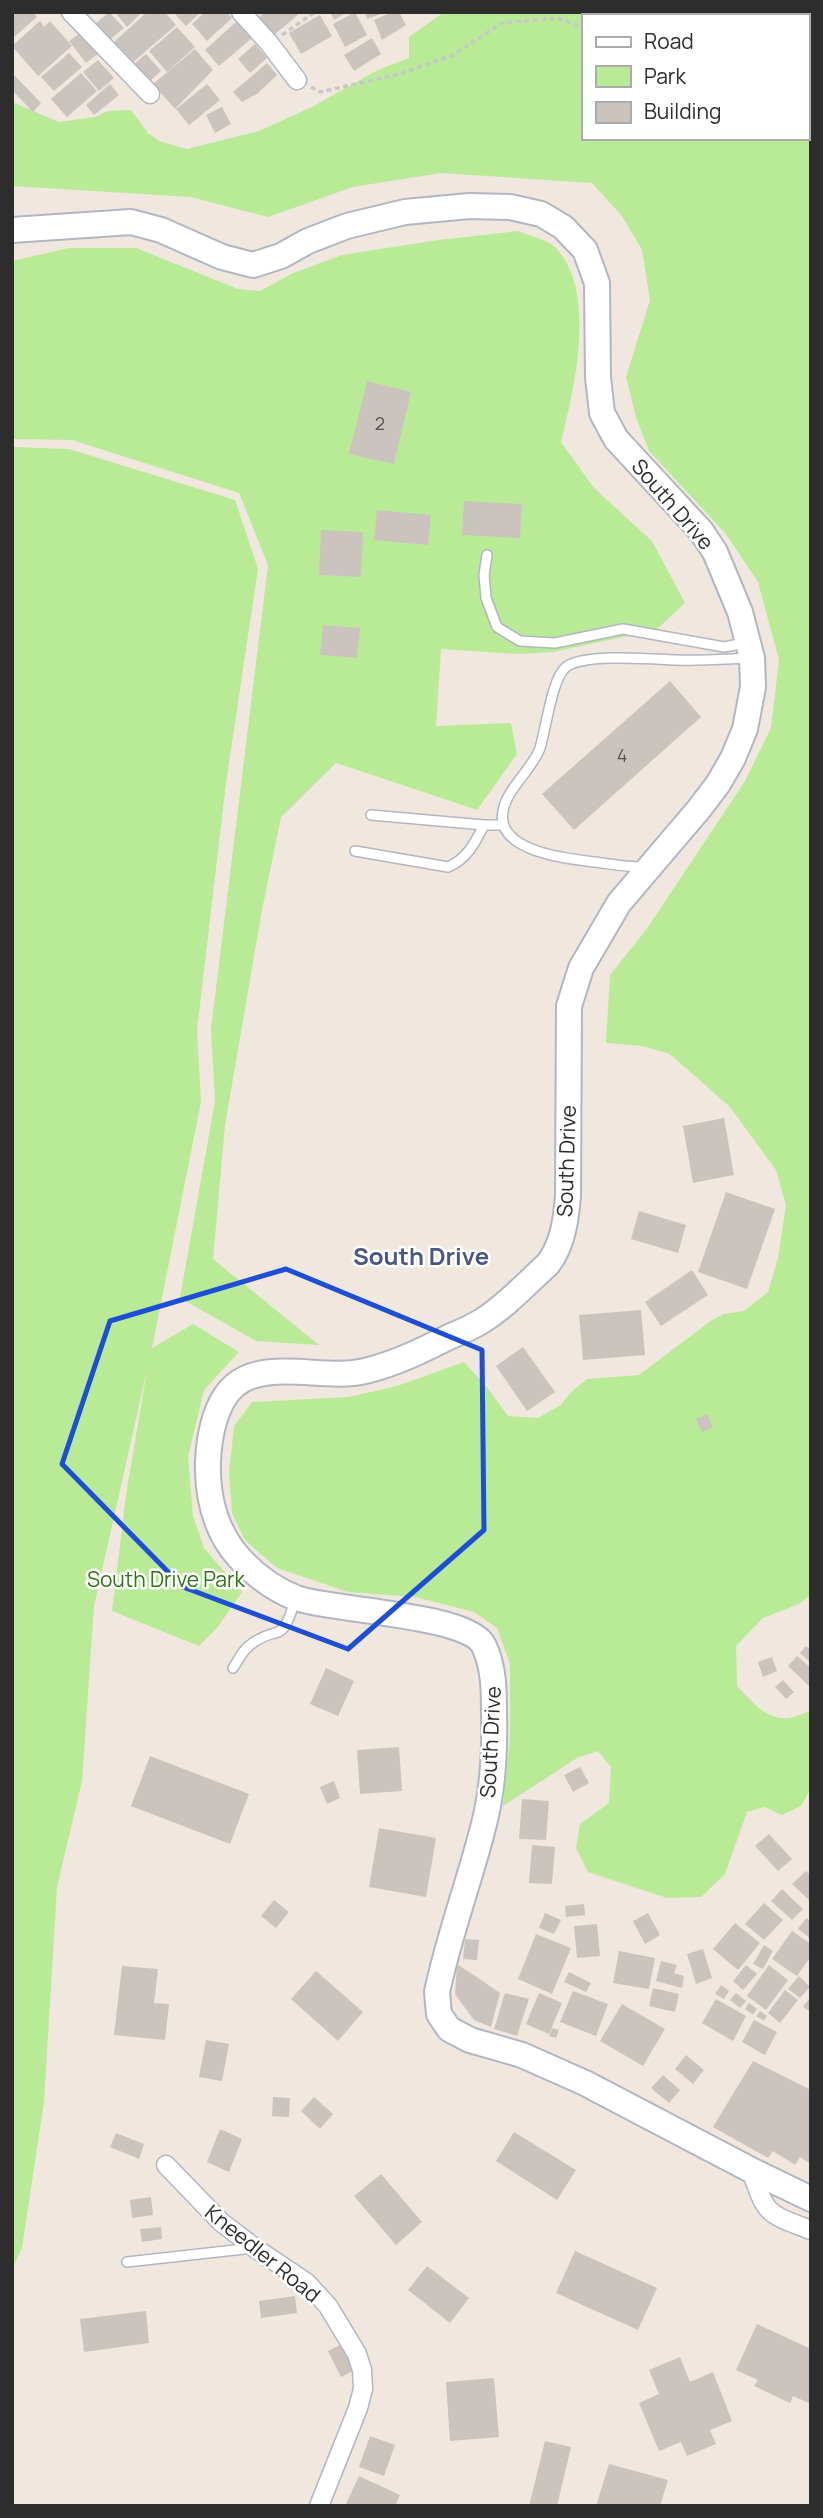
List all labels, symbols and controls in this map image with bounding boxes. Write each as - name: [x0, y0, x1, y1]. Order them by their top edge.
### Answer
- legend: [582, 14, 809, 140]
- text: Road: [644, 27, 694, 55]
- text: Park: [644, 62, 686, 90]
- text: Building: [644, 97, 721, 125]
- house number: 2: [375, 411, 385, 435]
- street label: South Drive: [626, 453, 720, 555]
- house number: 4: [617, 743, 627, 767]
- street label: South Drive: [550, 1105, 582, 1217]
- district label: South Drive: [353, 1239, 489, 1272]
- park label: South Drive Park: [87, 1565, 246, 1593]
- street label: South Drive: [473, 1685, 507, 1799]
- street label: Kneedler Road: [200, 2198, 326, 2308]

